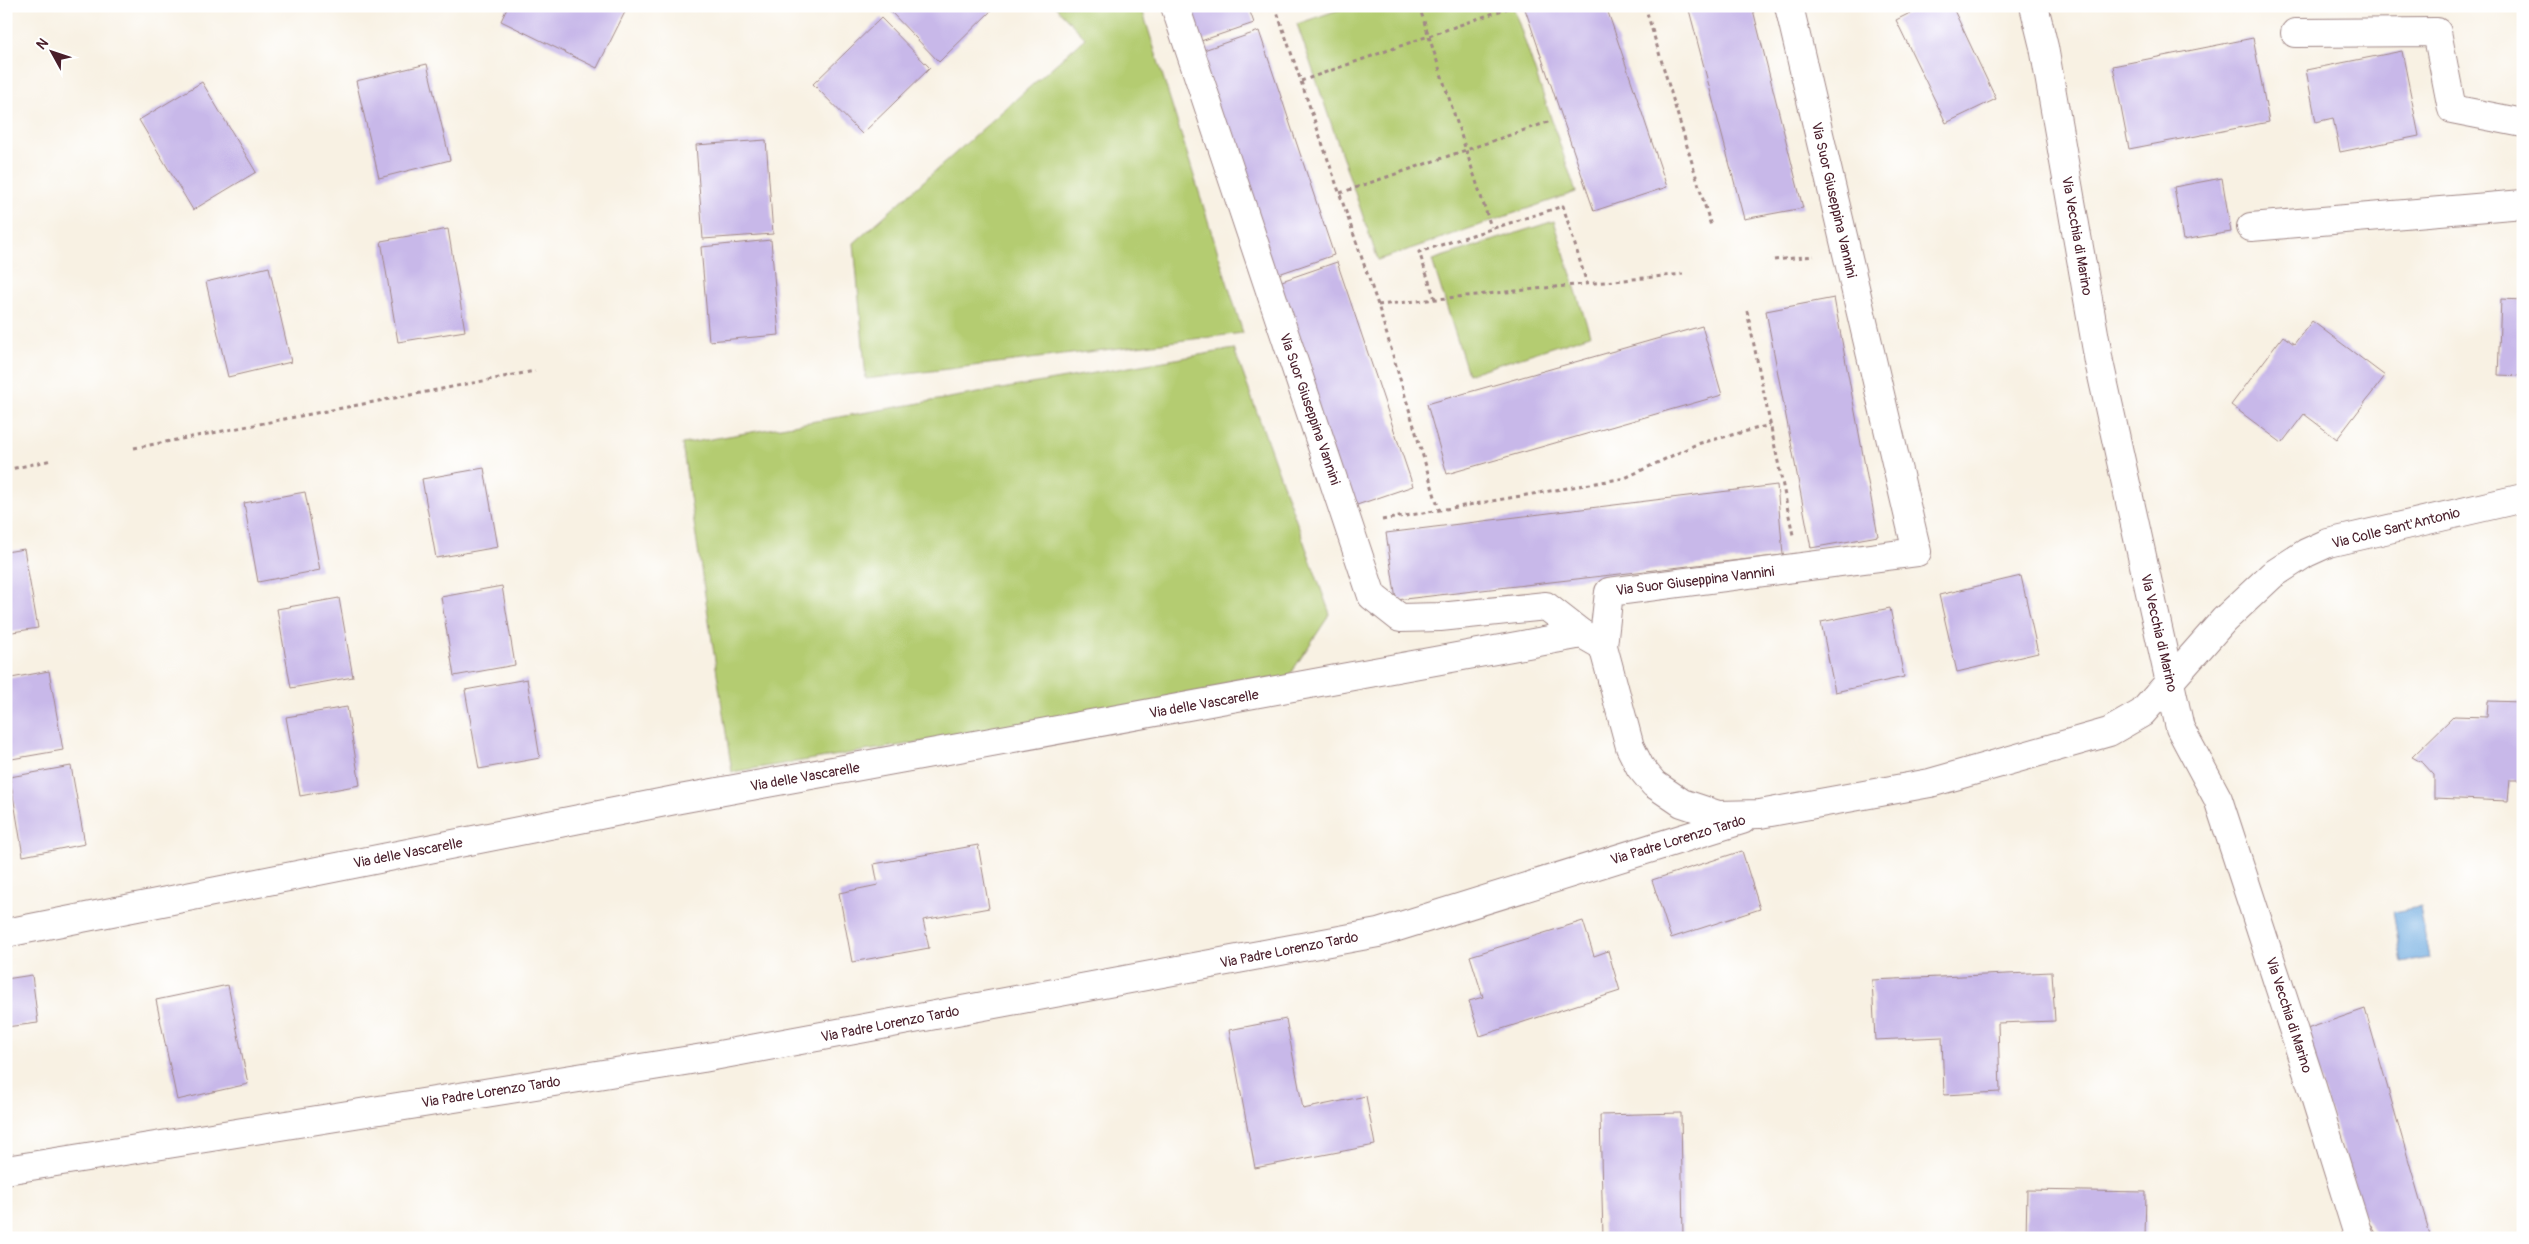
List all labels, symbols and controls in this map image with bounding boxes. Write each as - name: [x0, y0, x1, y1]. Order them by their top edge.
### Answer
- north arrow: [28, 28, 78, 78]
- text: N: [33, 35, 52, 53]
- street label: Via Suor Giuseppina Vannini: [1808, 120, 1860, 280]
- street label: Via Vecchia di Marino: [2058, 175, 2096, 297]
- street label: Via Suor Giuseppina Vannini: [1276, 331, 1344, 488]
- street label: Via Colle Sant'Antonio: [2330, 504, 2462, 552]
- street label: Via Suor Giuseppina Vannini: [1615, 563, 1776, 599]
- street label: Via Vecchia di Marino: [2137, 572, 2181, 694]
- street label: Via delle Vascarelle: [1148, 686, 1260, 722]
- street label: Via delle Vascarelle: [749, 759, 861, 795]
- street label: Via Padre Lorenzo Tardo: [1608, 811, 1748, 869]
- street label: Via delle Vascarelle: [352, 834, 464, 872]
- street label: Via Padre Lorenzo Tardo: [1218, 928, 1360, 972]
- street label: Via Vecchia di Marino: [2262, 955, 2316, 1075]
- street label: Via Padre Lorenzo Tardo: [819, 1002, 961, 1046]
- street label: Via Padre Lorenzo Tardo: [420, 1073, 562, 1111]

